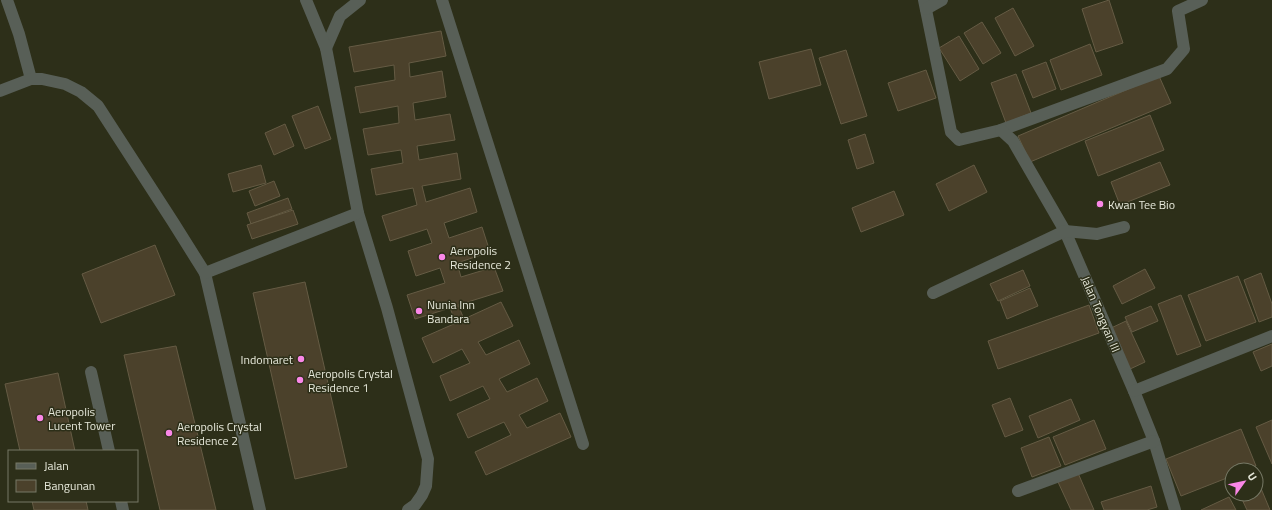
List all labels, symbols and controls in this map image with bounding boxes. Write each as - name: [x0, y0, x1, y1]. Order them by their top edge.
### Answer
- place label: Kwan Tee Bio: [1108, 195, 1175, 214]
- marker: Kwan Tee Bio: [1095, 199, 1105, 209]
- place label: Aeropolis Residence 2: [450, 241, 511, 274]
- marker: Aeropolis Residence 2: [437, 252, 447, 262]
- street label: Jalan Tongyan III: [1076, 273, 1126, 355]
- place label: Nunia Inn Bandara: [427, 295, 475, 328]
- marker: Nunia Inn Bandara: [414, 306, 424, 316]
- place label: Indomaret: [241, 350, 294, 369]
- marker: Indomaret: [296, 354, 306, 364]
- place label: Aeropolis Crystal Residence 1: [308, 364, 393, 397]
- marker: Aeropolis Crystal Residence 1: [295, 375, 305, 385]
- place label: Aeropolis Lucent Tower: [48, 402, 115, 435]
- marker: Aeropolis Lucent Tower: [35, 413, 45, 423]
- place label: Aeropolis Crystal Residence 2: [177, 417, 262, 450]
- marker: Aeropolis Crystal Residence 2: [164, 428, 174, 438]
- legend: [8, 450, 138, 502]
- text: Jalan: [44, 456, 69, 475]
- north arrow: [1224, 462, 1264, 502]
- text: U: [1244, 469, 1261, 484]
- text: Bangunan: [44, 476, 95, 495]

